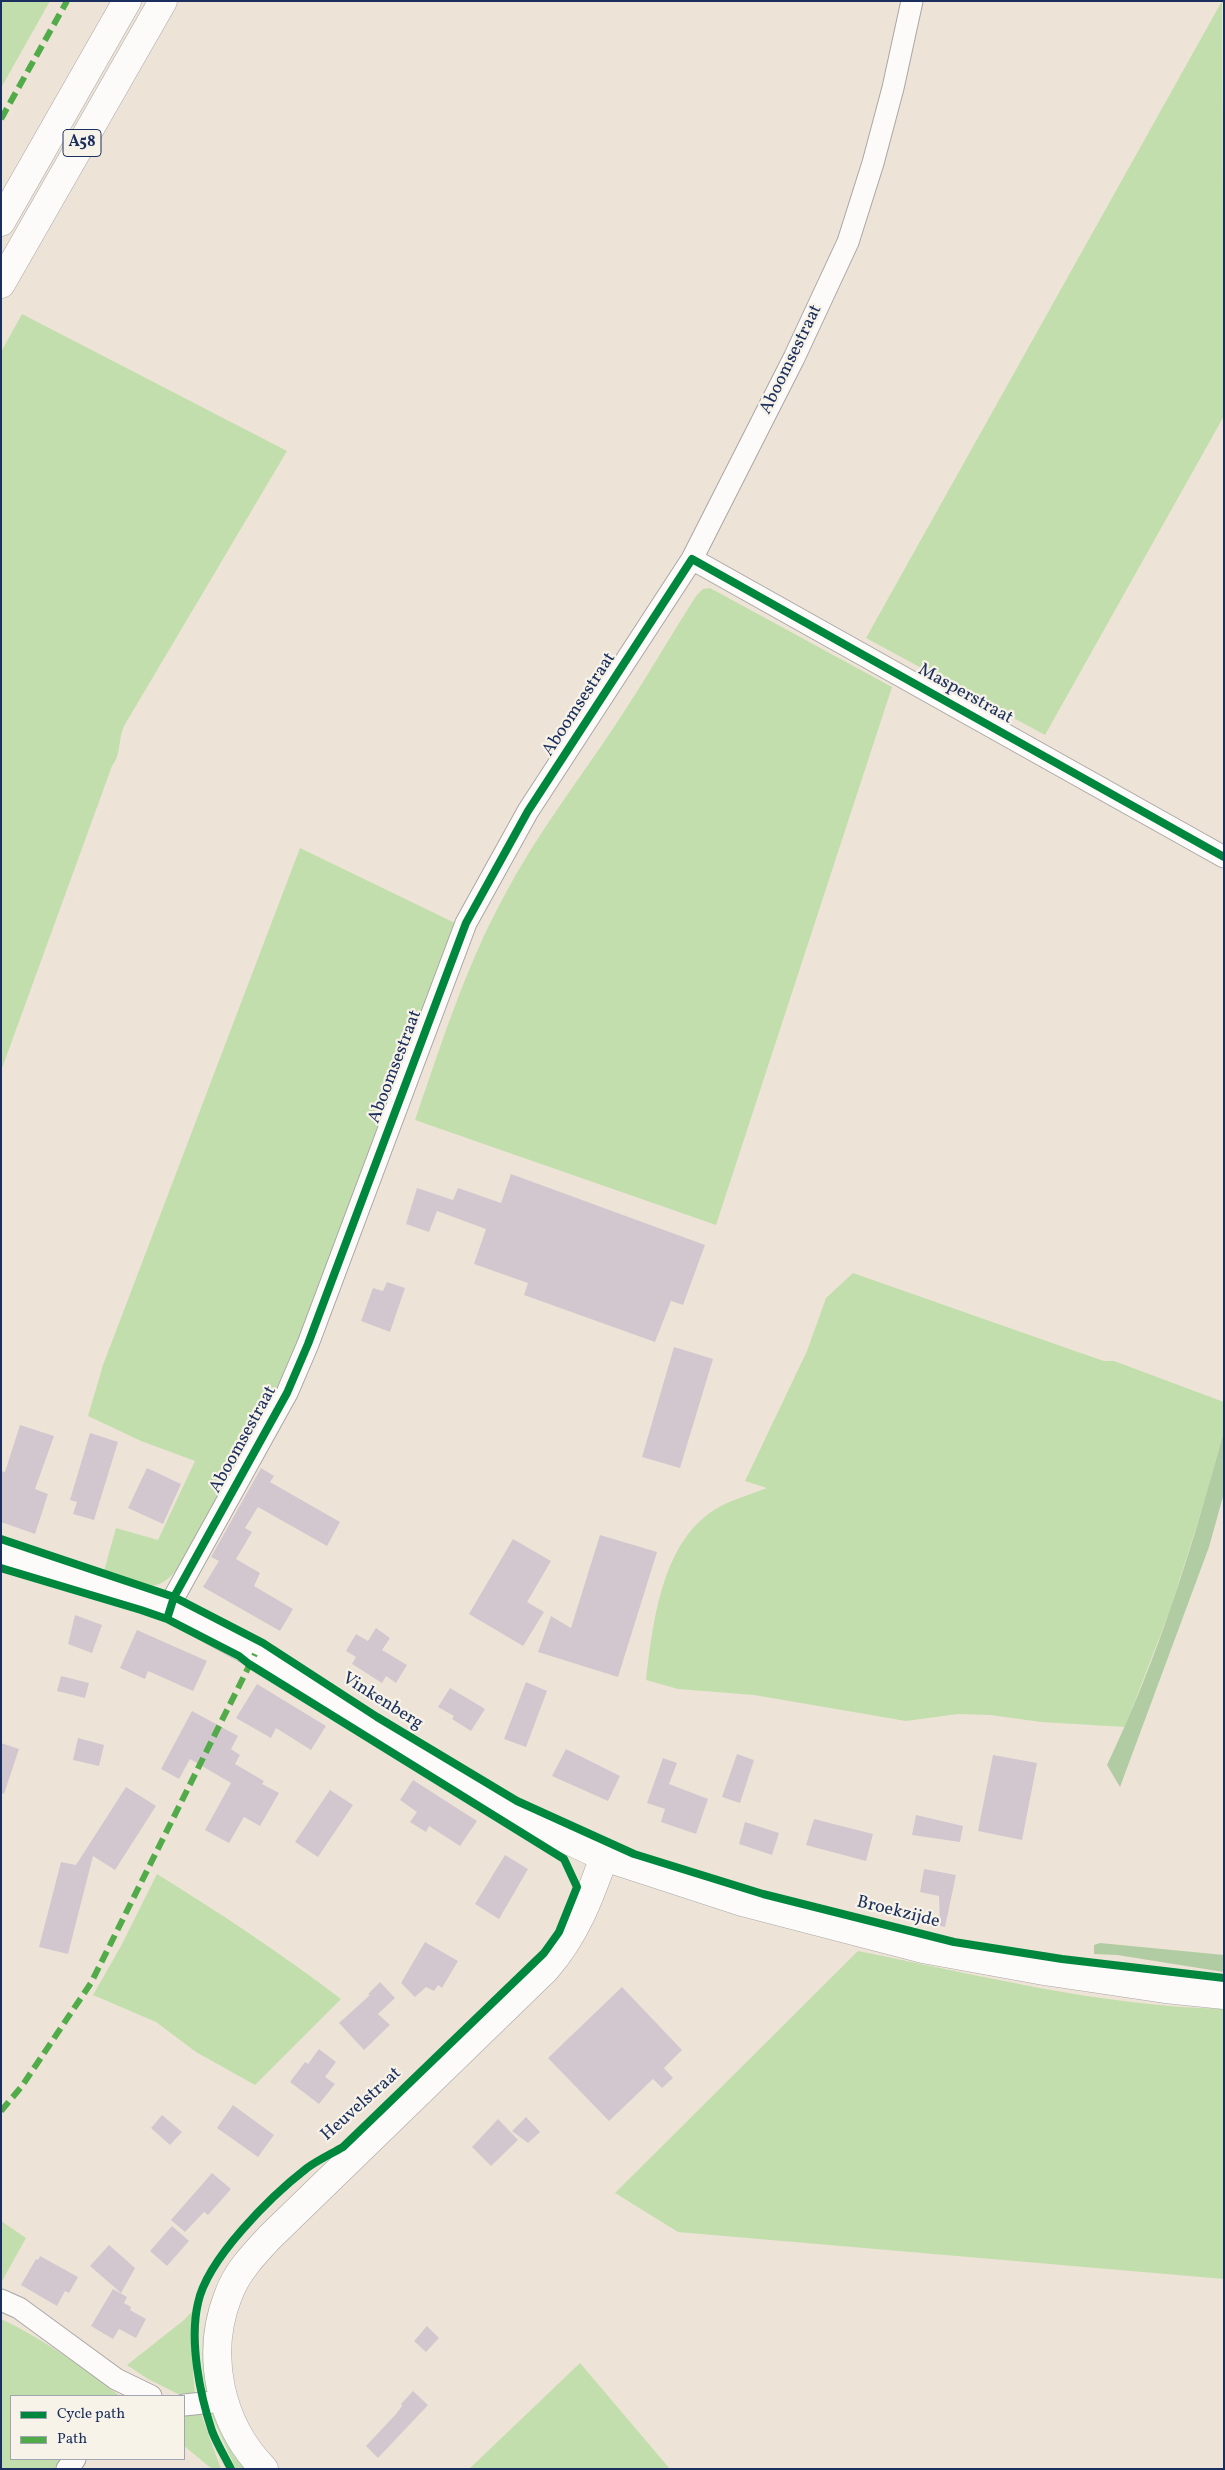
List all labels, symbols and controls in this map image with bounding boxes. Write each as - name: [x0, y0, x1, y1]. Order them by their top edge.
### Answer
- road number: A58: [63, 130, 101, 156]
- street label: Aboomsestraat: [756, 302, 828, 418]
- street label: Aboomsestraat: [538, 649, 622, 761]
- street label: Masperstraat: [914, 660, 1016, 730]
- street label: Aboomsestraat: [365, 1007, 427, 1127]
- street label: Aboomsestraat: [206, 1383, 282, 1497]
- street label: Vinkenberg: [337, 1669, 427, 1735]
- street label: Broekzijde: [854, 1892, 942, 1934]
- street label: Heuvelstraat: [317, 2063, 407, 2147]
- legend: [10, 2395, 185, 2460]
- text: Cycle path: [57, 2404, 125, 2425]
- text: Path: [57, 2429, 87, 2450]

